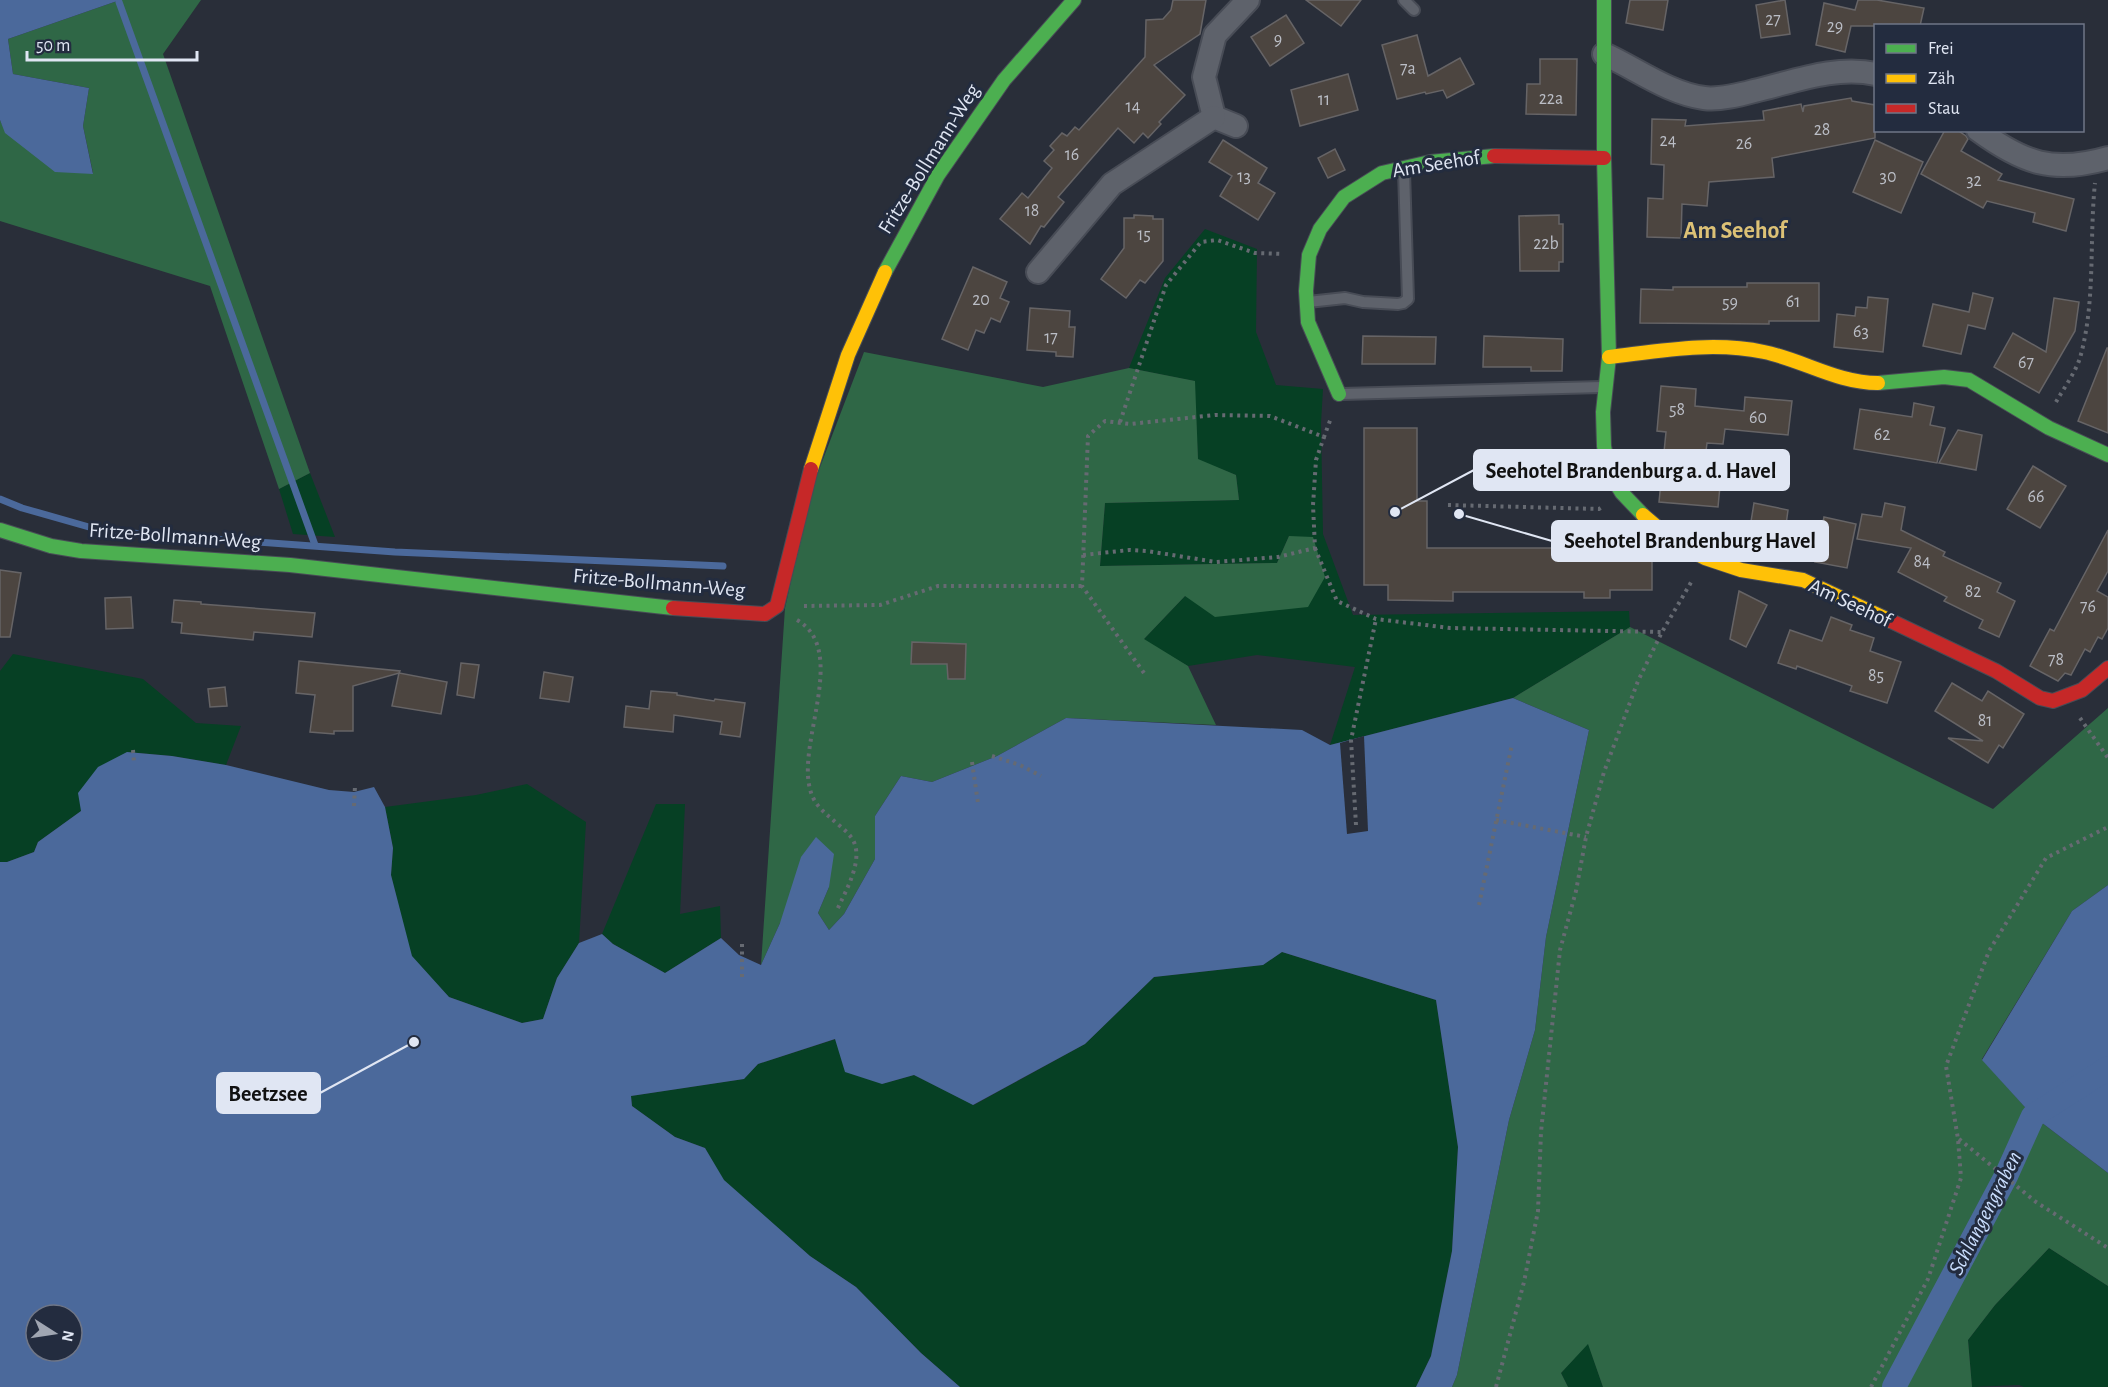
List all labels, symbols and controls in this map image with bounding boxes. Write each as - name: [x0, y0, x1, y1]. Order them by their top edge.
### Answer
- house number: 27: [1765, 11, 1781, 29]
- house number: 29: [1827, 18, 1843, 36]
- scale bar: [27, 24, 196, 62]
- legend: [1874, 24, 2084, 132]
- house number: 9: [1274, 31, 1282, 49]
- text: 50 m: [36, 37, 70, 55]
- text: Frei: [1928, 40, 1954, 58]
- house number: 7a: [1400, 60, 1416, 78]
- text: Zäh: [1928, 70, 1955, 88]
- street label: Fritze-Bollmann-Weg: [874, 80, 984, 238]
- house number: 22a: [1539, 90, 1563, 108]
- house number: 11: [1318, 91, 1330, 109]
- house number: 14: [1126, 98, 1141, 116]
- text: Stau: [1928, 100, 1960, 118]
- house number: 28: [1814, 121, 1830, 139]
- house number: 24: [1660, 132, 1677, 150]
- house number: 26: [1736, 135, 1752, 153]
- house number: 16: [1065, 146, 1079, 164]
- street label: Am Seehof: [1391, 146, 1483, 181]
- house number: 13: [1237, 168, 1251, 186]
- house number: 30: [1880, 168, 1896, 186]
- house number: 32: [1966, 172, 1982, 190]
- house number: 18: [1025, 202, 1039, 220]
- district label: Am Seehof: [1683, 219, 1789, 243]
- house number: 15: [1137, 226, 1151, 244]
- house number: 22b: [1533, 235, 1559, 253]
- house number: 20: [972, 291, 990, 309]
- house number: 61: [1786, 293, 1800, 311]
- house number: 59: [1722, 294, 1738, 312]
- house number: 63: [1853, 323, 1869, 341]
- house number: 17: [1044, 329, 1058, 347]
- house number: 67: [2018, 354, 2034, 372]
- house number: 58: [1669, 401, 1685, 419]
- house number: 60: [1749, 409, 1767, 427]
- house number: 62: [1874, 426, 1890, 444]
- callout: Seehotel Brandenburg a. d. Havel: [1474, 450, 1789, 490]
- text: Seehotel Brandenburg a. d. Havel: [1486, 460, 1776, 482]
- house number: 66: [2028, 488, 2044, 506]
- street label: Fritze-Bollmann-Weg: [88, 520, 263, 553]
- callout: Seehotel Brandenburg Havel: [1552, 521, 1828, 561]
- text: Seehotel Brandenburg Havel: [1564, 530, 1816, 552]
- house number: 84: [1913, 553, 1931, 571]
- street label: Fritze-Bollmann-Weg: [572, 565, 747, 601]
- street label: Am Seehof: [1806, 575, 1896, 632]
- house number: 82: [1965, 583, 1981, 601]
- house number: 76: [2080, 598, 2096, 616]
- house number: 78: [2048, 651, 2064, 669]
- house number: 85: [1868, 667, 1884, 685]
- house number: 81: [1978, 712, 1992, 730]
- callout: Beetzsee: [217, 1073, 320, 1113]
- text: Beetzsee: [228, 1083, 308, 1105]
- water label: Schlangengraben: [1944, 1148, 2026, 1278]
- north arrow: [24, 1303, 84, 1363]
- text: N: [59, 1329, 77, 1343]

